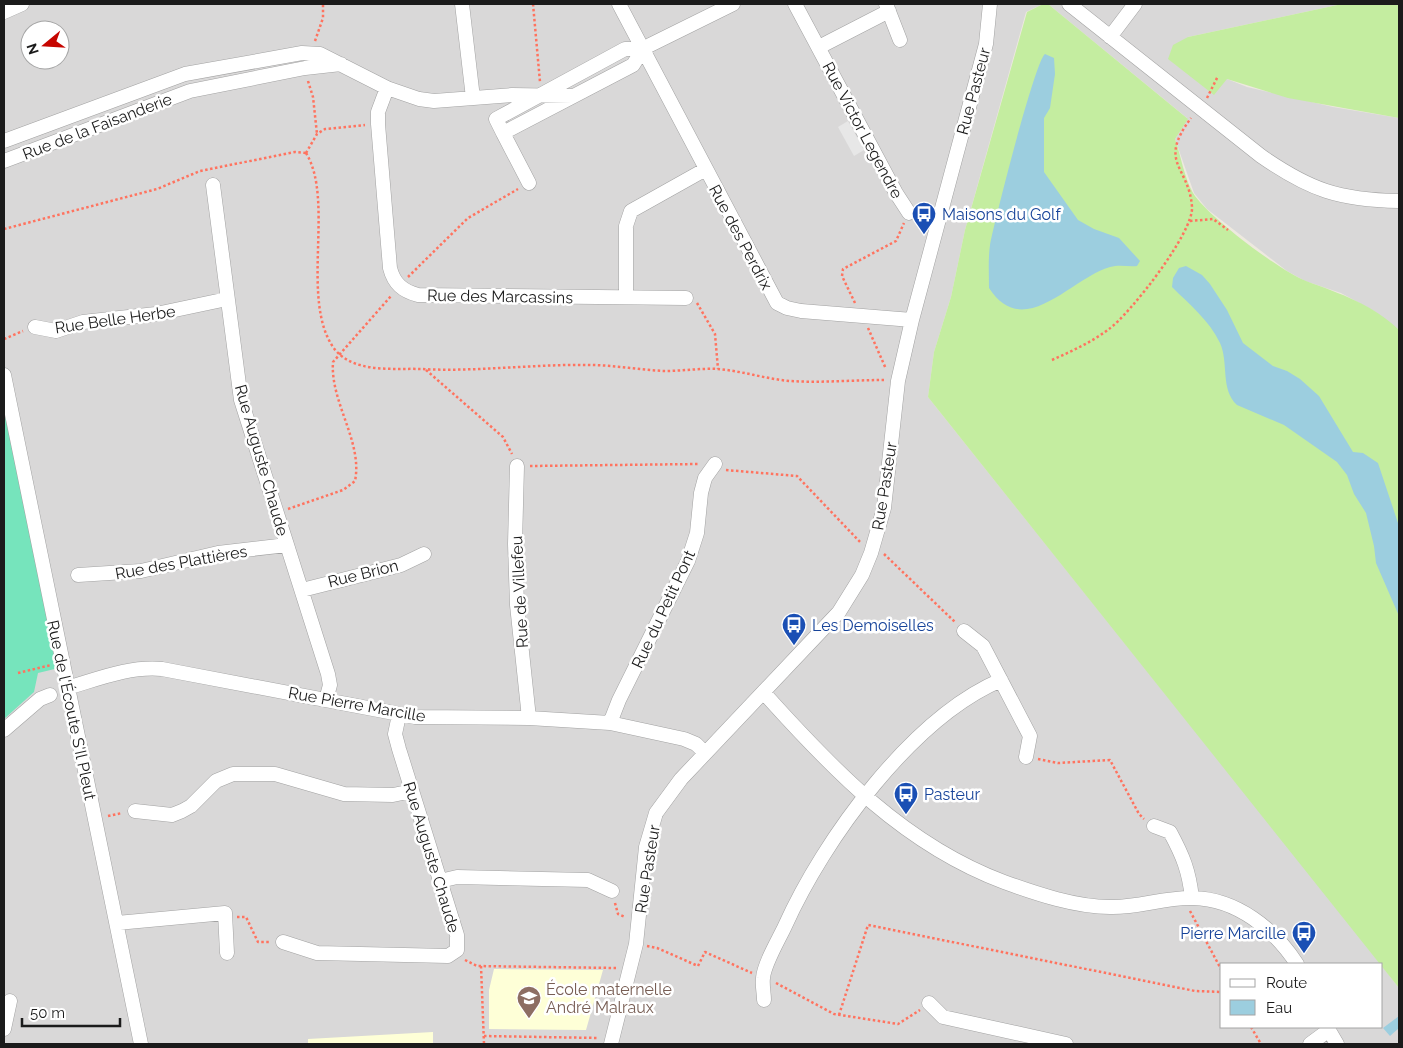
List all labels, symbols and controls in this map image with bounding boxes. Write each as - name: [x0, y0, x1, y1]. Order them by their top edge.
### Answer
- north arrow: [20, 20, 70, 70]
- text: N: [23, 41, 42, 57]
- street label: Rue Pasteur: [953, 45, 994, 137]
- street label: Rue Victor Legendre: [819, 59, 907, 202]
- street label: Rue de la Faisanderie: [20, 89, 174, 164]
- street label: Rue des Perdrix: [705, 181, 776, 293]
- bus stop icon: Maisons du Golf: [911, 201, 937, 235]
- place label: Maisons du Golf: [942, 205, 1061, 224]
- street label: Rue des Marcassins: [427, 286, 573, 307]
- street label: Rue Belle Herbe: [54, 302, 177, 337]
- street label: Rue Auguste Chaude: [231, 382, 292, 538]
- street label: Rue Pasteur: [868, 440, 901, 532]
- street label: Rue de Villefeu: [507, 535, 532, 649]
- street label: Rue des Plattières: [114, 542, 249, 583]
- street label: Rue du Petit Pont: [628, 547, 699, 671]
- street label: Rue Brion: [326, 556, 400, 591]
- bus stop icon: Les Demoiselles: [781, 612, 807, 646]
- place label: Les Demoiselles: [812, 616, 934, 635]
- street label: Rue de l'Écoute S'Il Pleut: [43, 618, 101, 802]
- street label: Rue Pierre Marcille: [287, 683, 427, 726]
- street label: Rue Auguste Chaude: [400, 779, 464, 935]
- bus stop icon: Pasteur: [893, 781, 919, 815]
- place label: Pasteur: [924, 785, 980, 804]
- street label: Rue Pasteur: [631, 823, 664, 915]
- bus stop icon: Pierre Marcille: [1291, 920, 1317, 954]
- place label: Pierre Marcille: [1180, 924, 1286, 943]
- legend: [1220, 963, 1383, 1028]
- text: Route: [1266, 974, 1307, 992]
- place label: École maternelle André Malraux: [546, 979, 672, 1017]
- school or university icon: École maternelle André Malraux: [516, 985, 542, 1019]
- scale bar: [22, 996, 120, 1028]
- text: Eau: [1266, 999, 1292, 1017]
- text: 50 m: [30, 1004, 65, 1022]

